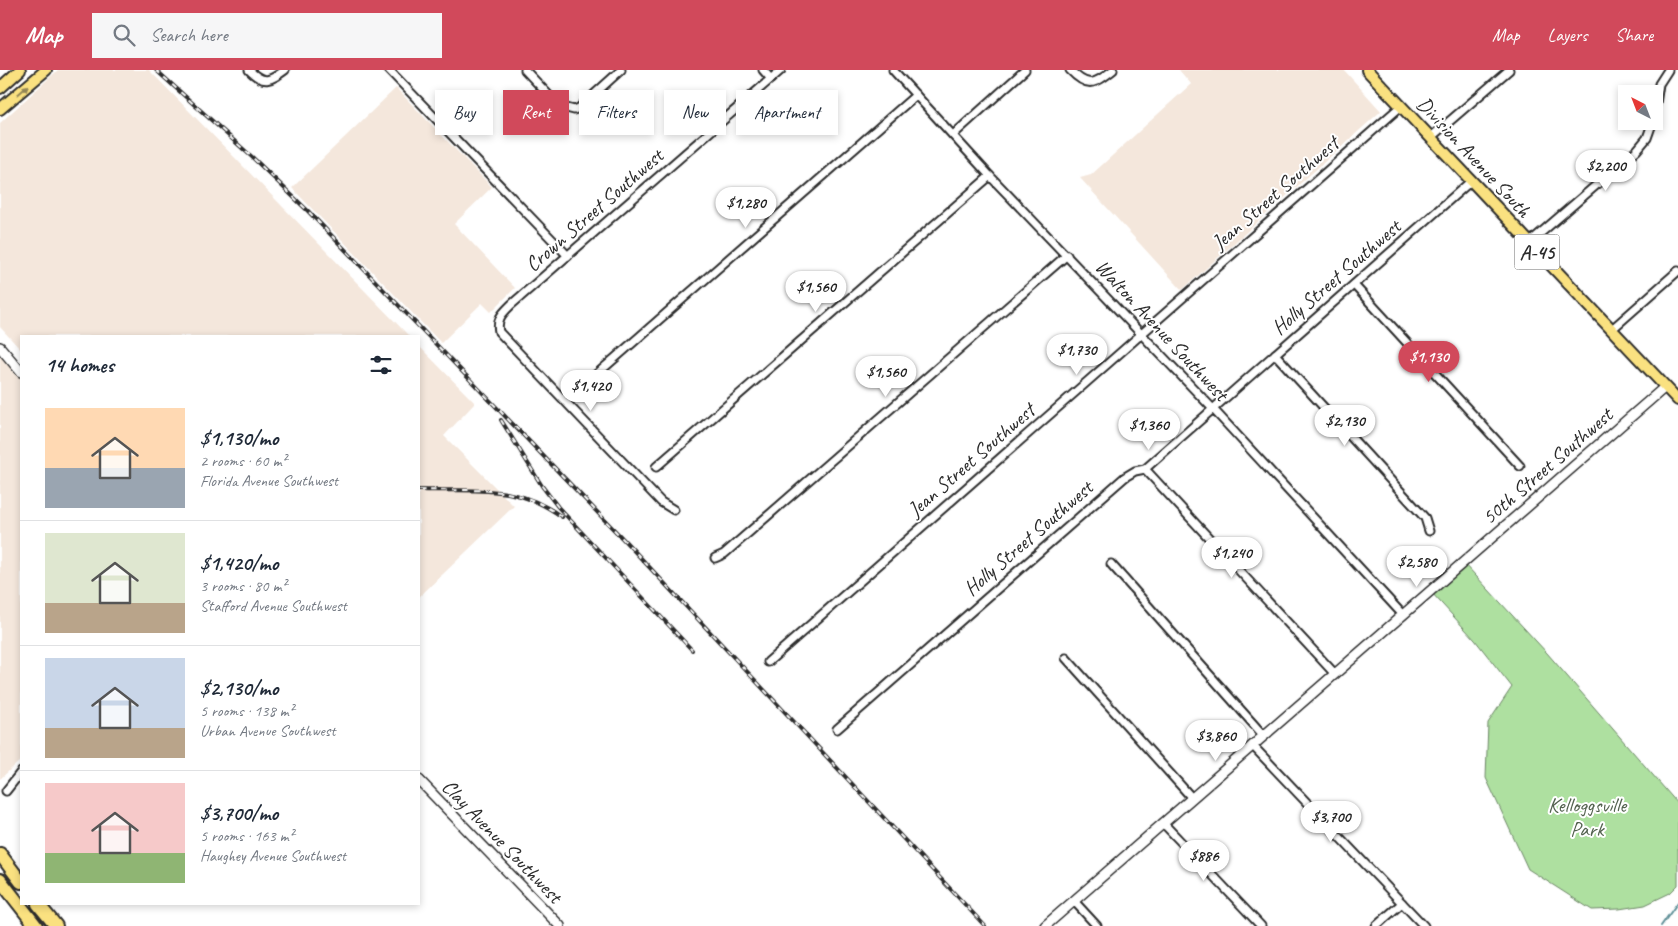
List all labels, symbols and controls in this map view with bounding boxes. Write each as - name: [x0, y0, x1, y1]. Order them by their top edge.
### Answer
- search box: [92, 13, 442, 58]
- text: Map: [25, 20, 62, 50]
- icon: search: [110, 21, 138, 49]
- text: Search here: [150, 23, 228, 47]
- text: Map: [1492, 24, 1520, 46]
- text: Layers: [1548, 24, 1587, 46]
- text: Share: [1615, 24, 1653, 46]
- one-way arrow: [16, 84, 29, 95]
- north arrow: [1618, 85, 1662, 130]
- map controls: [1618, 85, 1663, 130]
- chip: Buy: [435, 90, 493, 135]
- chip: Rent: [503, 90, 569, 135]
- chip: Filters: [579, 90, 654, 135]
- chip: New: [664, 90, 726, 135]
- chip: Apartment: [736, 90, 838, 135]
- street label: Division Avenue South: [1411, 91, 1538, 224]
- street label: Jean Street Southwest: [1205, 129, 1346, 256]
- street label: Crown Street Southwest: [520, 142, 670, 277]
- pin: $2,200: [1565, 150, 1647, 192]
- text: $2,200: [1586, 156, 1626, 176]
- pin: $1,280: [705, 186, 787, 229]
- text: $1,280: [726, 193, 766, 213]
- street label: Holly Street Southwest: [1266, 212, 1407, 340]
- road number: A-45: [1514, 234, 1560, 270]
- street label: Walton Avenue Southwest: [1090, 254, 1236, 408]
- pin: $1,560: [775, 270, 857, 313]
- text: $1,560: [796, 277, 836, 297]
- pin: $1,730: [1036, 334, 1118, 376]
- text: $1,730: [1057, 340, 1097, 360]
- pin: $1,130: [1388, 340, 1470, 383]
- text: $1,130: [1409, 347, 1449, 367]
- icon: filters: [367, 351, 395, 379]
- text: 14 homes: [45, 352, 114, 378]
- pin: $1,560: [845, 356, 927, 398]
- text: $1,560: [866, 362, 906, 382]
- pin: $1,420: [550, 370, 632, 412]
- text: $1,420: [571, 376, 611, 396]
- street label: Jean Street Southwest: [901, 396, 1042, 523]
- street label: 50th Street Southwest: [1476, 401, 1619, 530]
- pin: $2,130: [1304, 404, 1386, 447]
- pin: $1,360: [1108, 408, 1190, 451]
- text: $2,130: [1325, 411, 1365, 431]
- text: $1,360: [1129, 415, 1169, 435]
- text: $1,130/mo: [200, 425, 278, 451]
- icon: home: [85, 428, 145, 488]
- text: 2 rooms · 60 m²: [200, 451, 286, 471]
- text: Florida Avenue Southwest: [200, 471, 338, 491]
- street label: Holly Street Southwest: [958, 473, 1099, 601]
- pin: $1,240: [1191, 536, 1273, 579]
- text: $1,240: [1212, 543, 1252, 563]
- pin: $2,580: [1376, 546, 1458, 588]
- text: $1,420/mo: [200, 550, 278, 576]
- text: $2,580: [1398, 552, 1436, 572]
- icon: home: [85, 553, 145, 613]
- text: 3 rooms · 80 m²: [200, 576, 286, 596]
- text: Stafford Avenue Southwest: [200, 596, 347, 616]
- text: $2,130/mo: [200, 675, 278, 701]
- icon: home: [85, 678, 145, 738]
- text: 5 rooms · 138 m²: [200, 701, 294, 721]
- pin: $3,860: [1175, 720, 1257, 762]
- text: Urban Avenue Southwest: [200, 721, 336, 741]
- text: $3,860: [1196, 726, 1236, 746]
- street label: Clay Avenue Southwest: [436, 774, 569, 910]
- park label: Kelloggsville Park: [1548, 792, 1628, 842]
- text: $3,700/mo: [200, 800, 278, 826]
- pin: $3,700: [1290, 800, 1372, 843]
- icon: home: [85, 803, 145, 863]
- text: $3,700: [1311, 807, 1351, 827]
- text: 5 rooms · 163 m²: [200, 826, 294, 846]
- pin: $886: [1174, 840, 1234, 882]
- text: Haughey Avenue Southwest: [200, 846, 346, 866]
- text: $886: [1189, 846, 1219, 866]

